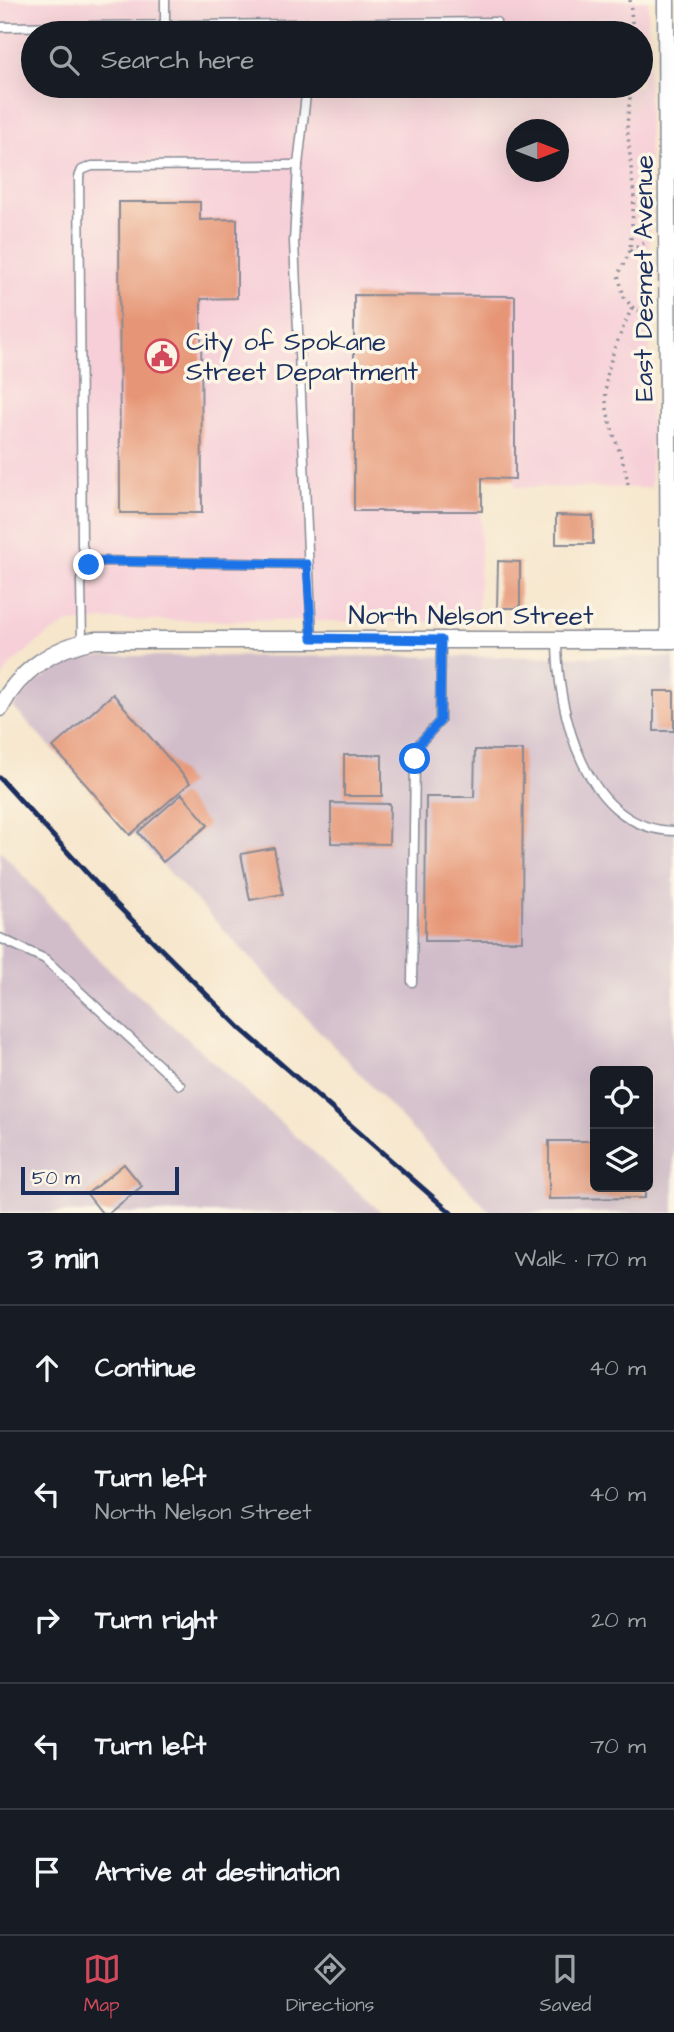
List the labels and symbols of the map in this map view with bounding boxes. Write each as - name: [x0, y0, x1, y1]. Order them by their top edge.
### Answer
- north arrow: [506, 119, 569, 182]
- street label: East Desmet Avenue: [626, 155, 662, 401]
- place label: City of Spokane Street Department: [186, 324, 418, 390]
- public building icon: City of Spokane Street Department: [143, 337, 181, 375]
- route end: [73, 549, 104, 580]
- street label: North Nelson Street: [349, 598, 594, 634]
- route start: [399, 743, 430, 774]
- scale bar: [21, 1164, 178, 1196]

